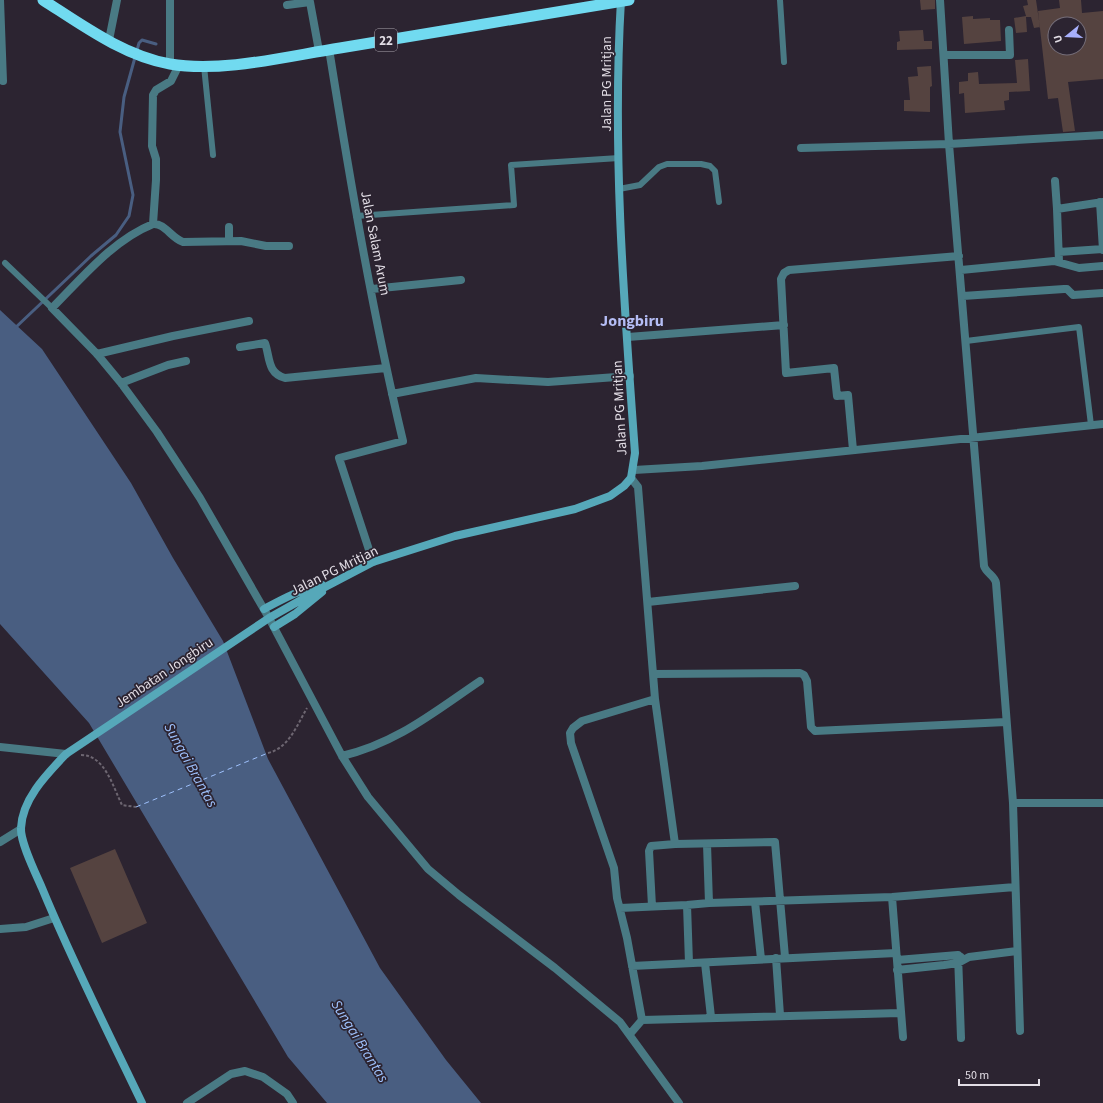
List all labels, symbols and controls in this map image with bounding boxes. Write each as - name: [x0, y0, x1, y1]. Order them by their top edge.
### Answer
- north arrow: [1047, 16, 1087, 56]
- road number: 22: [375, 29, 397, 51]
- text: U: [1050, 33, 1066, 45]
- street label: Jalan PG Mritjan: [597, 36, 617, 132]
- street label: Jalan Salam Arum: [355, 189, 395, 297]
- district label: Jongbiru: [600, 310, 664, 332]
- street label: Jalan PG Mritjan: [608, 360, 632, 456]
- street label: Jalan PG Mritjan: [287, 541, 382, 601]
- street label: Jembatan Jongbiru: [112, 633, 218, 713]
- water label: Sungai Brantas: [159, 719, 223, 811]
- water label: Sungai Brantas: [326, 996, 393, 1087]
- scale bar: [959, 1061, 1039, 1087]
- text: 50 m: [965, 1067, 989, 1084]

